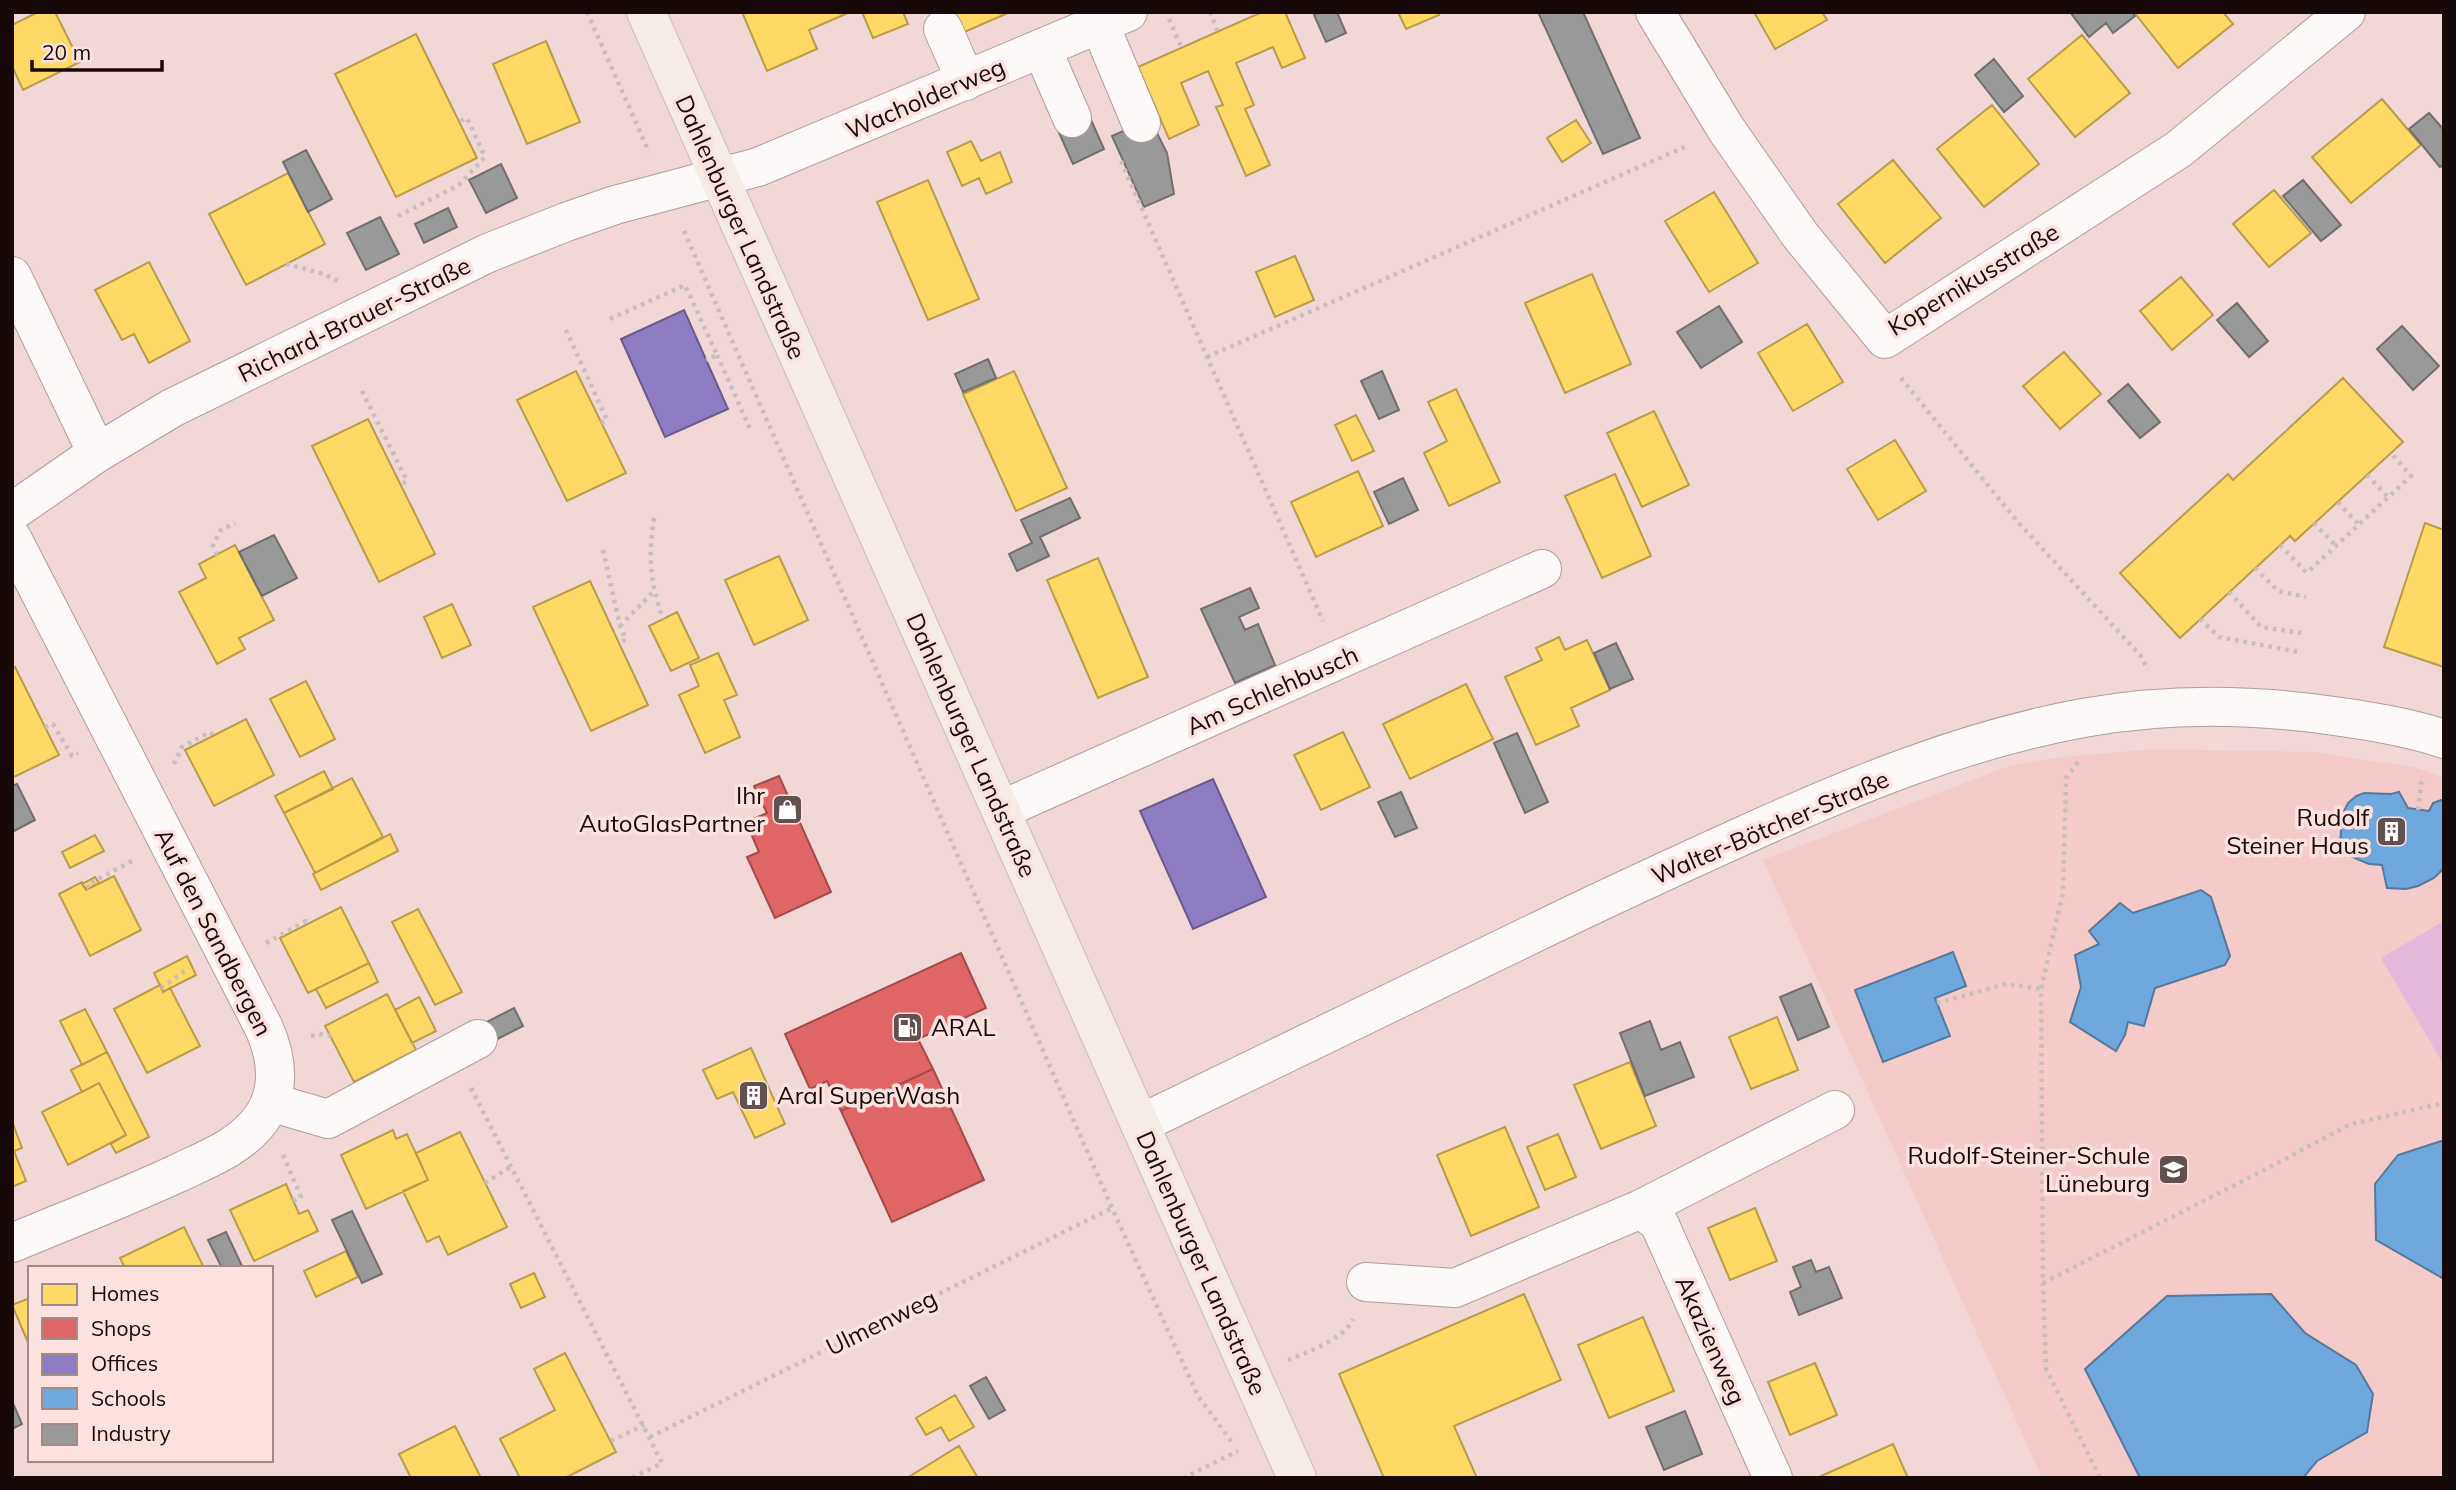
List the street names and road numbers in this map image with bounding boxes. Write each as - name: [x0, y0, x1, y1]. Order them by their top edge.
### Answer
- street label: Wacholderweg: [841, 51, 1009, 145]
- street label: Dahlenburger Landstraße: [669, 90, 813, 364]
- street label: Kopernikusstraße: [1882, 216, 2064, 342]
- street label: Richard-Brauer-Straße: [233, 250, 475, 388]
- street label: Dahlenburger Landstraße: [900, 608, 1044, 882]
- street label: Am Schlehbusch: [1181, 639, 1363, 741]
- street label: Walter-Bötcher-Straße: [1647, 763, 1893, 891]
- street label: Auf den Sandbergen: [149, 823, 279, 1041]
- street label: Dahlenburger Landstraße: [1130, 1126, 1274, 1400]
- street label: Akazienweg: [1669, 1271, 1753, 1409]
- street label: Ulmenweg: [821, 1282, 941, 1362]

